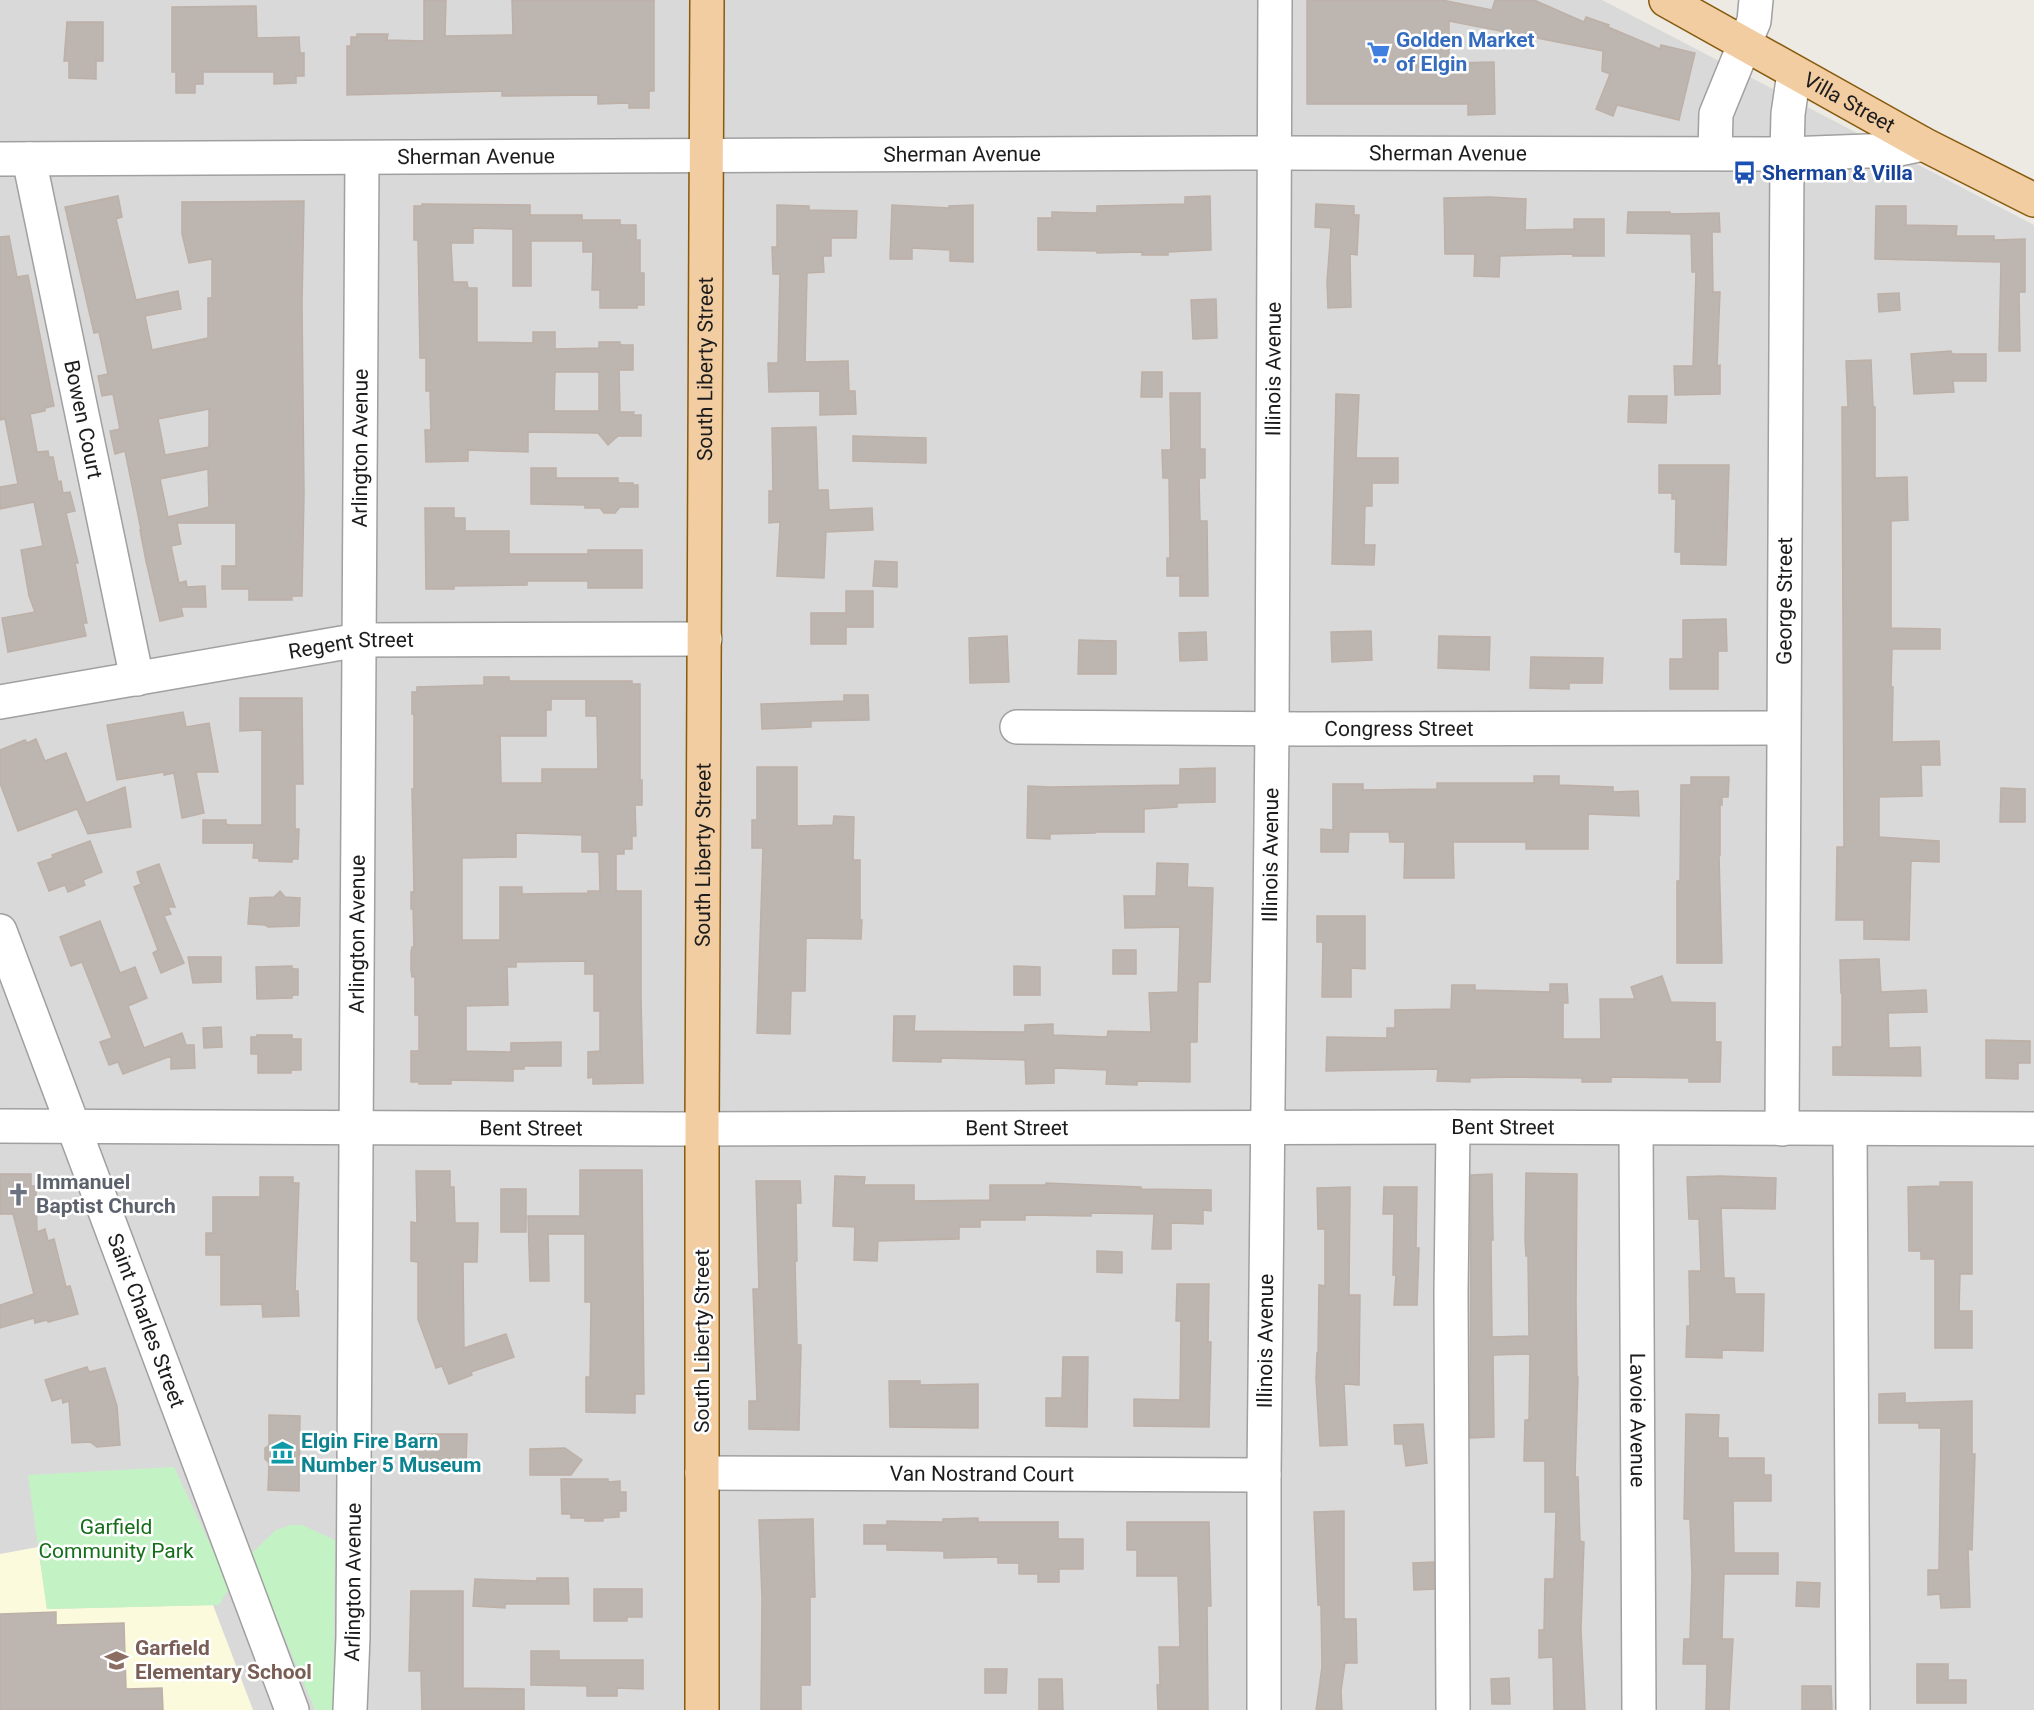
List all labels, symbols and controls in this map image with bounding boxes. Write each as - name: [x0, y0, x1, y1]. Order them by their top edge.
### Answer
- place label: Golden Market of Elgin: [1396, 28, 1535, 76]
- supermarket icon: Golden Market of Elgin: [1365, 39, 1391, 65]
- street label: Villa Street: [1799, 68, 1899, 138]
- street label: Sherman Avenue: [1369, 141, 1527, 166]
- street label: Sherman Avenue: [883, 142, 1041, 167]
- street label: Sherman Avenue: [397, 144, 555, 169]
- bus stop icon: Sherman & Villa: [1731, 160, 1757, 186]
- place label: Sherman & Villa: [1762, 161, 1913, 185]
- street label: South Liberty Street: [693, 277, 718, 461]
- street label: Illinois Avenue: [1261, 302, 1286, 436]
- street label: Bowen Court: [59, 358, 107, 481]
- street label: Arlington Avenue: [348, 369, 373, 527]
- street label: George Street: [1772, 537, 1797, 665]
- street label: Regent Street: [287, 628, 414, 664]
- street label: Congress Street: [1324, 717, 1474, 741]
- street label: South Liberty Street: [691, 763, 716, 947]
- street label: Illinois Avenue: [1258, 788, 1283, 922]
- street label: Arlington Avenue: [345, 855, 370, 1013]
- street label: Bent Street: [1451, 1115, 1555, 1139]
- street label: Bent Street: [479, 1116, 583, 1141]
- street label: Bent Street: [965, 1116, 1069, 1140]
- place label: Immanuel Baptist Church: [36, 1170, 176, 1218]
- church icon: Immanuel Baptist Church: [5, 1181, 31, 1207]
- street label: Saint Charles Street: [102, 1230, 190, 1411]
- street label: South Liberty Street: [690, 1249, 714, 1433]
- street label: Illinois Avenue: [1253, 1274, 1278, 1408]
- street label: Lavoie Avenue: [1625, 1353, 1650, 1487]
- place label: Elgin Fire Barn Number 5 Museum: [301, 1429, 481, 1477]
- museum icon: Elgin Fire Barn Number 5 Museum: [270, 1440, 296, 1466]
- street label: Van Nostrand Court: [890, 1462, 1074, 1486]
- street label: Arlington Avenue: [340, 1503, 366, 1662]
- park label: Garfield Community Park: [38, 1515, 194, 1563]
- place label: Garfield Elementary School: [135, 1636, 312, 1684]
- school or university icon: Garfield Elementary School: [104, 1647, 130, 1673]

